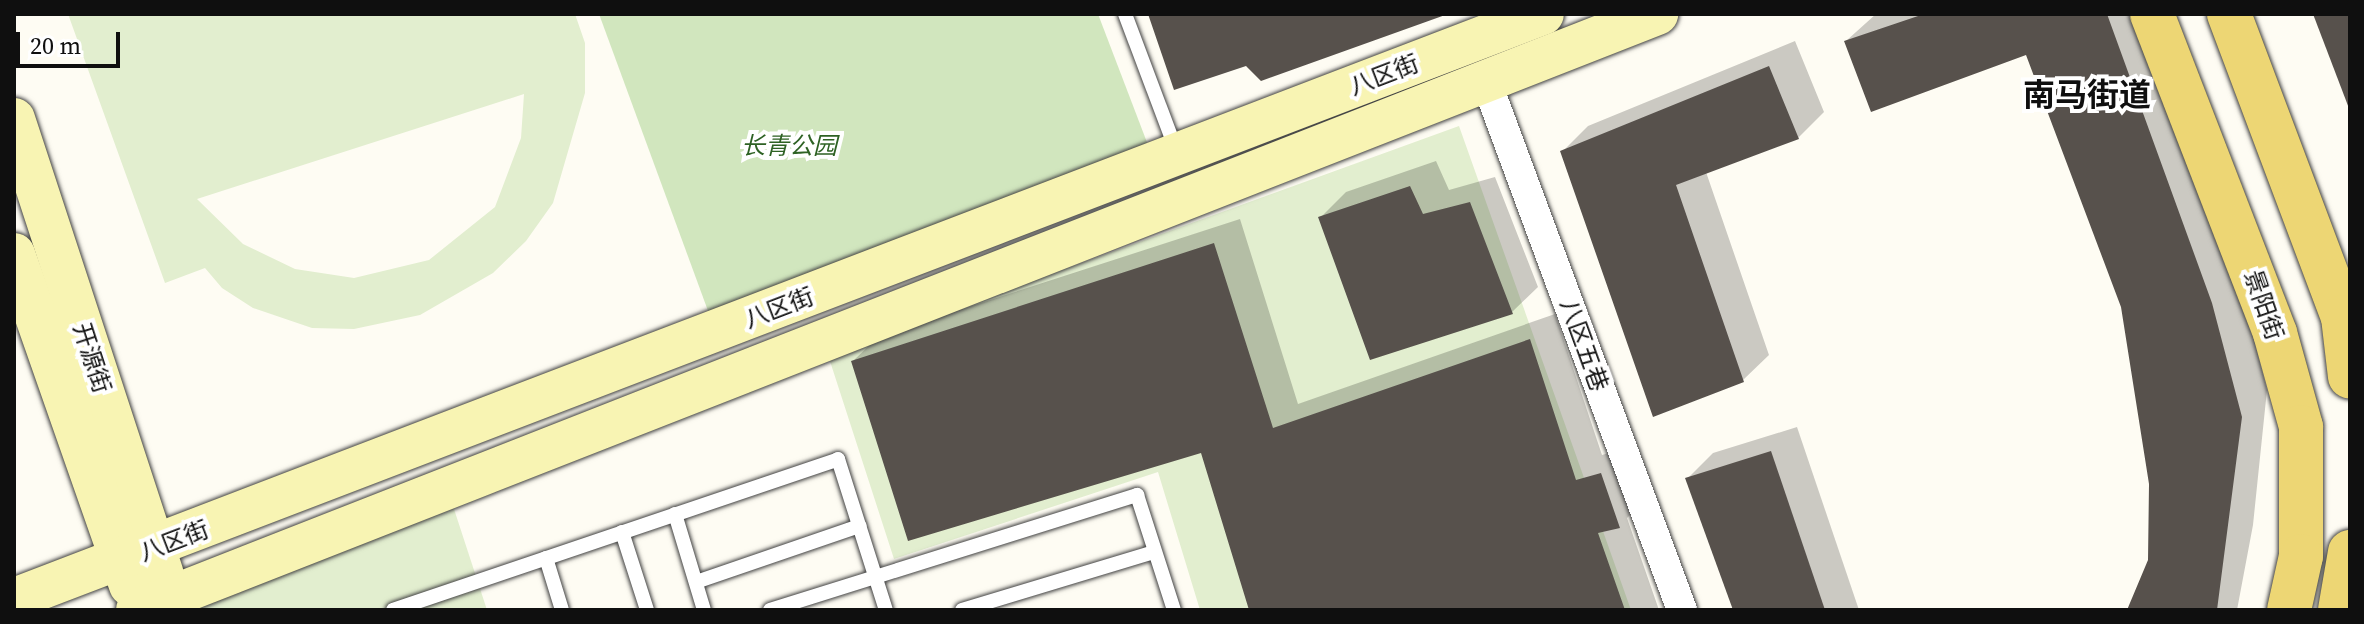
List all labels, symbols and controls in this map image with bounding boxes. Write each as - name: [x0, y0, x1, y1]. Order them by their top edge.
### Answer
- scale bar: [20, 16, 124, 66]
- text: 20 m: [30, 29, 81, 62]
- street label: 八区街: [1345, 49, 1423, 101]
- district label: 南马街道: [2023, 76, 2151, 114]
- park label: 长青公园: [741, 132, 837, 160]
- street label: 景阳街: [2239, 266, 2289, 344]
- street label: 八区街: [740, 282, 818, 334]
- street label: 八区五巷: [1554, 295, 1614, 395]
- street label: 开源街: [67, 319, 117, 397]
- street label: 八区街: [135, 515, 213, 567]

